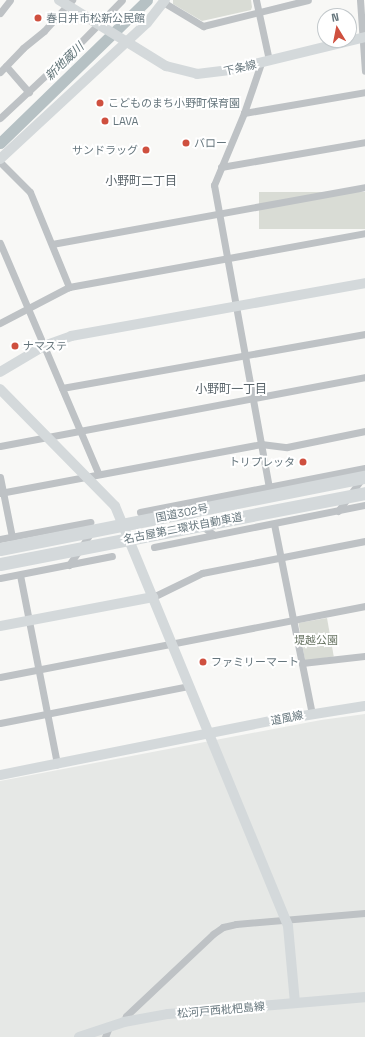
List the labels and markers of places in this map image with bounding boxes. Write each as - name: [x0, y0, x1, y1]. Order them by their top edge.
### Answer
- place label: 春日井市松新公民館: [46, 11, 145, 25]
- marker: 春日井市松新公民館: [33, 13, 43, 23]
- place label: こどものまち小野町保育園: [108, 96, 240, 110]
- marker: こどものまち小野町保育園: [95, 98, 105, 108]
- place label: LAVA: [113, 114, 139, 128]
- marker: LAVA: [100, 116, 110, 126]
- place label: バロー: [194, 136, 227, 150]
- marker: バロー: [181, 138, 191, 148]
- place label: サンドラッグ: [72, 143, 138, 157]
- marker: サンドラッグ: [141, 145, 151, 155]
- place label: ナマステ: [23, 339, 67, 353]
- marker: ナマステ: [10, 341, 20, 351]
- place label: トリプレッタ: [229, 455, 295, 469]
- marker: トリプレッタ: [298, 457, 308, 467]
- place label: ファミリーマート: [211, 655, 299, 669]
- marker: ファミリーマート: [198, 657, 208, 667]

